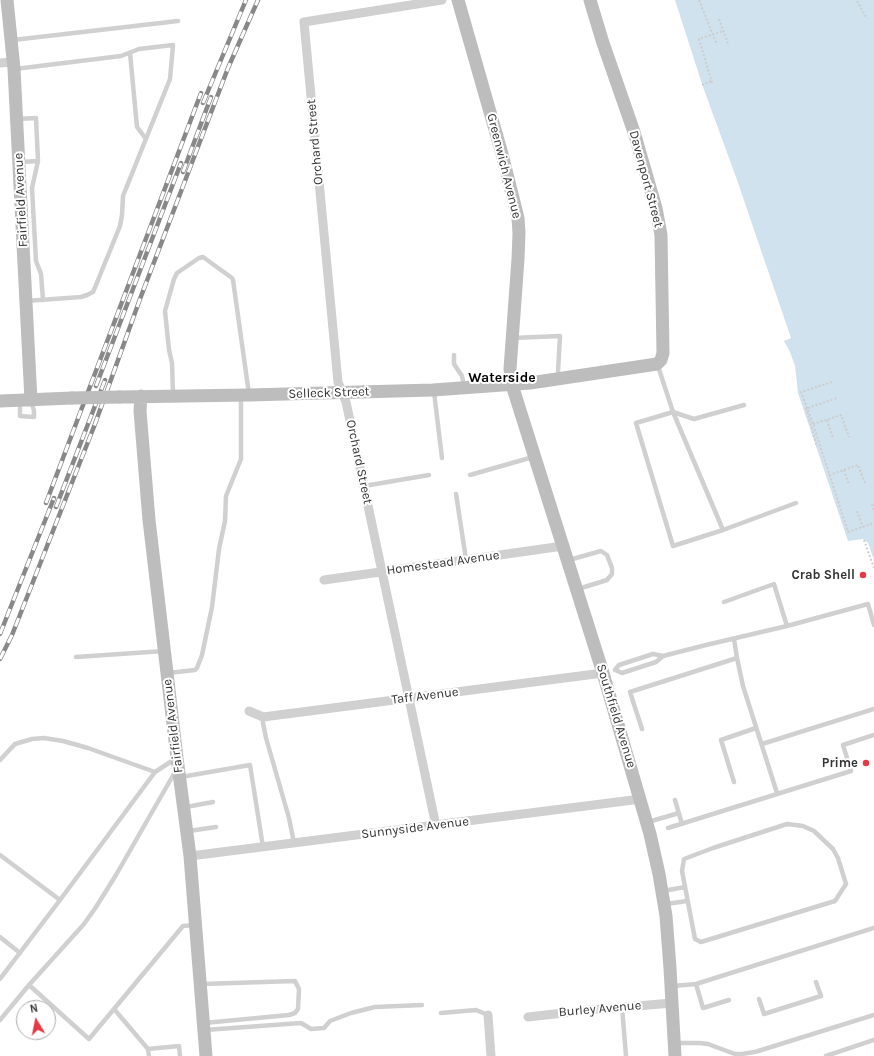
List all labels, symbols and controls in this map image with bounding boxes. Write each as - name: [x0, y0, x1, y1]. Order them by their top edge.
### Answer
- street label: Orchard Street: [303, 98, 327, 186]
- street label: Greenwich Avenue: [483, 112, 525, 220]
- street label: Davenport Street: [626, 129, 666, 229]
- street label: Fairfield Avenue: [11, 152, 31, 248]
- district label: Waterside: [468, 370, 536, 386]
- street label: Selleck Street: [288, 384, 370, 402]
- street label: Orchard Street: [342, 418, 376, 506]
- street label: Homestead Avenue: [386, 547, 500, 579]
- place label: Crab Shell: [792, 567, 855, 583]
- marker: Crab Shell: [858, 570, 868, 580]
- street label: Southfield Avenue: [593, 662, 639, 770]
- street label: Fairfield Avenue: [160, 678, 186, 774]
- street label: Taff Avenue: [391, 684, 459, 708]
- place label: Prime: [822, 755, 858, 771]
- marker: Prime: [861, 758, 871, 768]
- street label: Sunnyside Avenue: [360, 814, 470, 842]
- street label: Burley Avenue: [558, 998, 642, 1020]
- north arrow: [16, 1000, 56, 1040]
- text: N: [29, 1002, 39, 1016]

